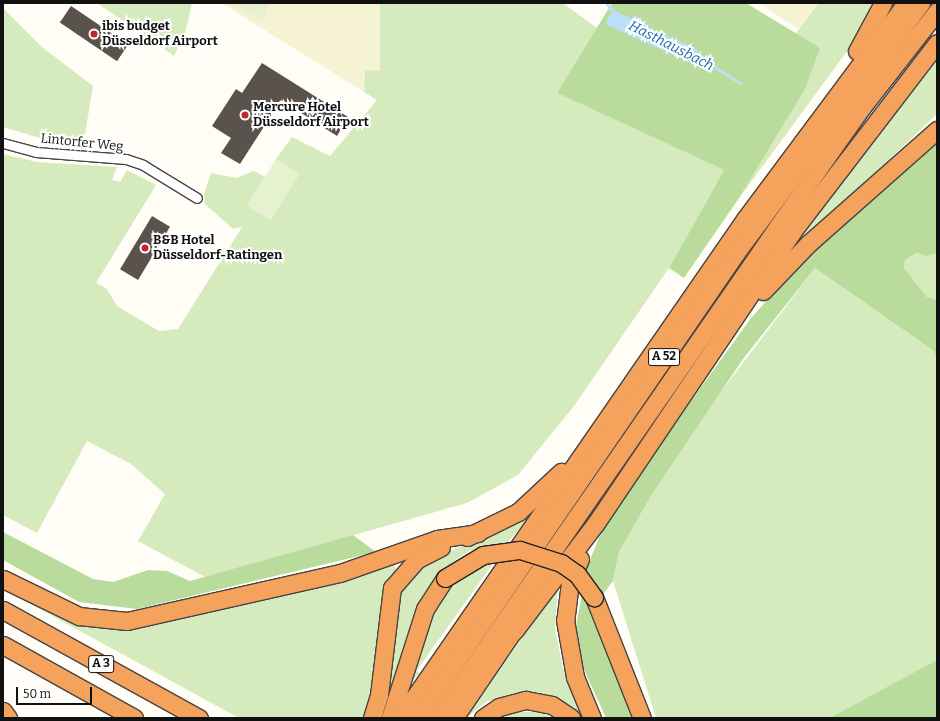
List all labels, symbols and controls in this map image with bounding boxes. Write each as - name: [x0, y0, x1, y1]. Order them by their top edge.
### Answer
- water label: Hasthausbach: [626, 17, 716, 75]
- place label: ibis budget Düsseldorf Airport: [102, 19, 218, 50]
- marker: ibis budget Düsseldorf Airport: [89, 29, 99, 39]
- place label: Mercure Hotel Düsseldorf Airport: [253, 100, 369, 131]
- marker: Mercure Hotel Düsseldorf Airport: [240, 110, 250, 120]
- street label: Lintorfer Weg: [40, 131, 124, 155]
- place label: B&B Hotel Düsseldorf-Ratingen: [153, 233, 282, 264]
- marker: B&B Hotel Düsseldorf-Ratingen: [140, 243, 150, 253]
- road number: A 52: [648, 347, 680, 367]
- road number: A 3: [88, 654, 114, 674]
- scale bar: [18, 679, 94, 705]
- text: 50 m: [23, 687, 51, 701]

